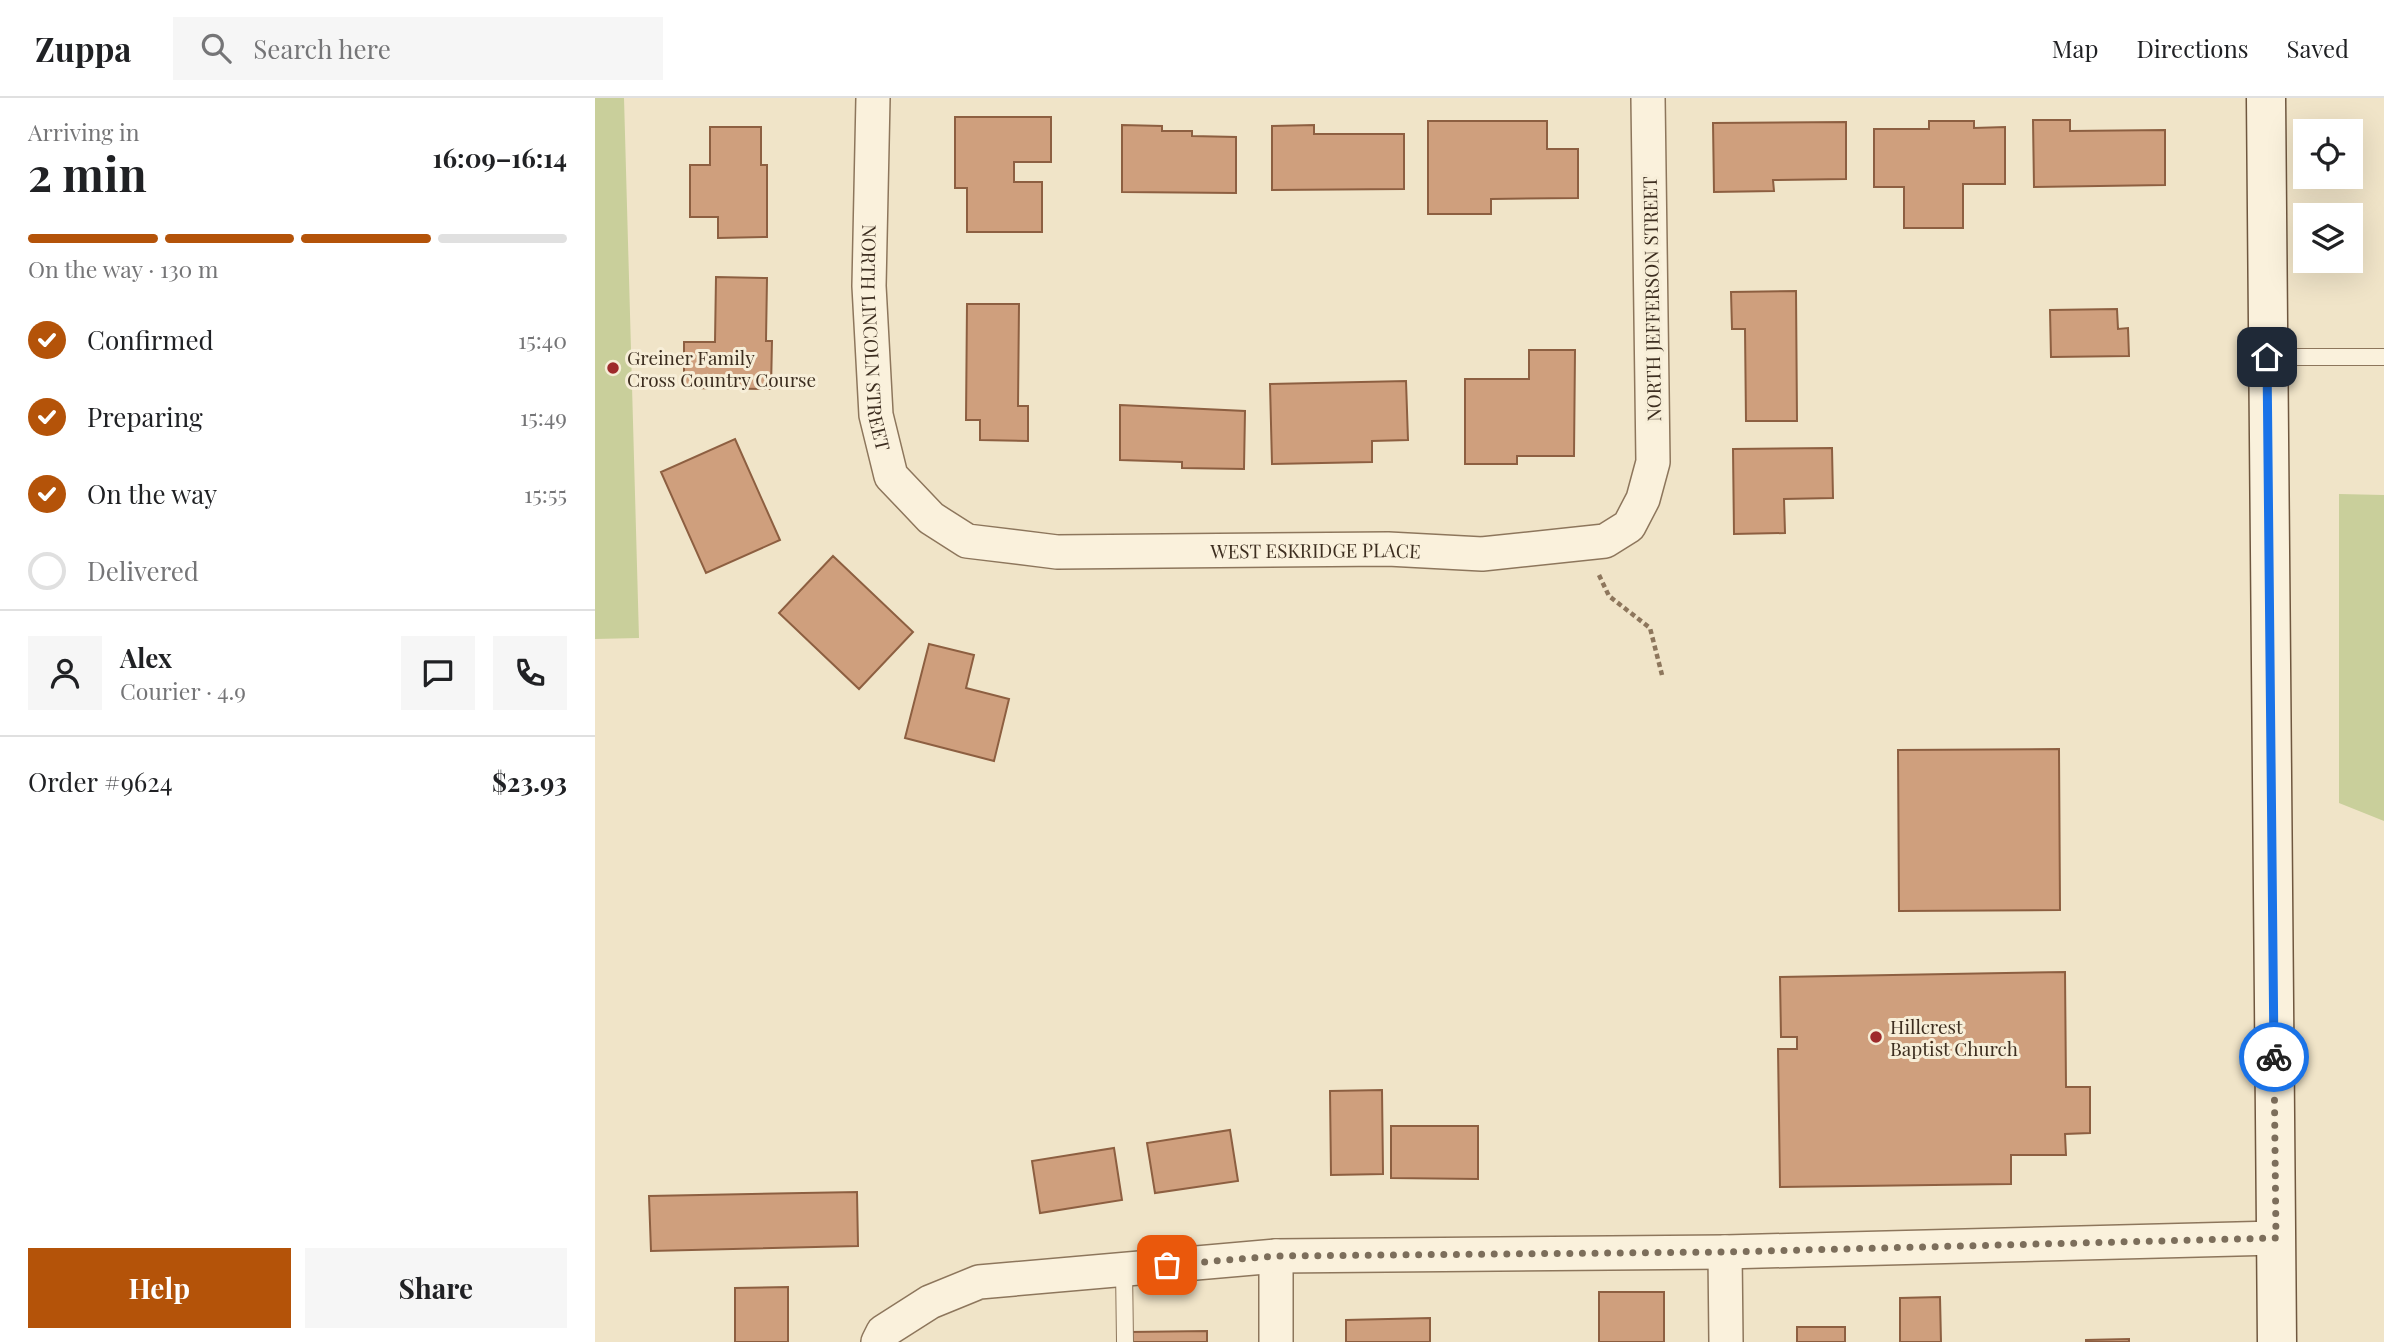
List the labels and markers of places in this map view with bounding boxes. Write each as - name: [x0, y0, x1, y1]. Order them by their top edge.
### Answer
- pin: [2237, 327, 2297, 387]
- place label: Greiner Family Cross Country Course: [627, 344, 816, 392]
- marker: Greiner Family Cross Country Course: [605, 360, 621, 376]
- place label: Hillcrest Baptist Church: [1890, 1013, 2018, 1061]
- marker: Hillcrest Baptist Church: [1868, 1029, 1884, 1045]
- pin: [1137, 1235, 1197, 1295]

